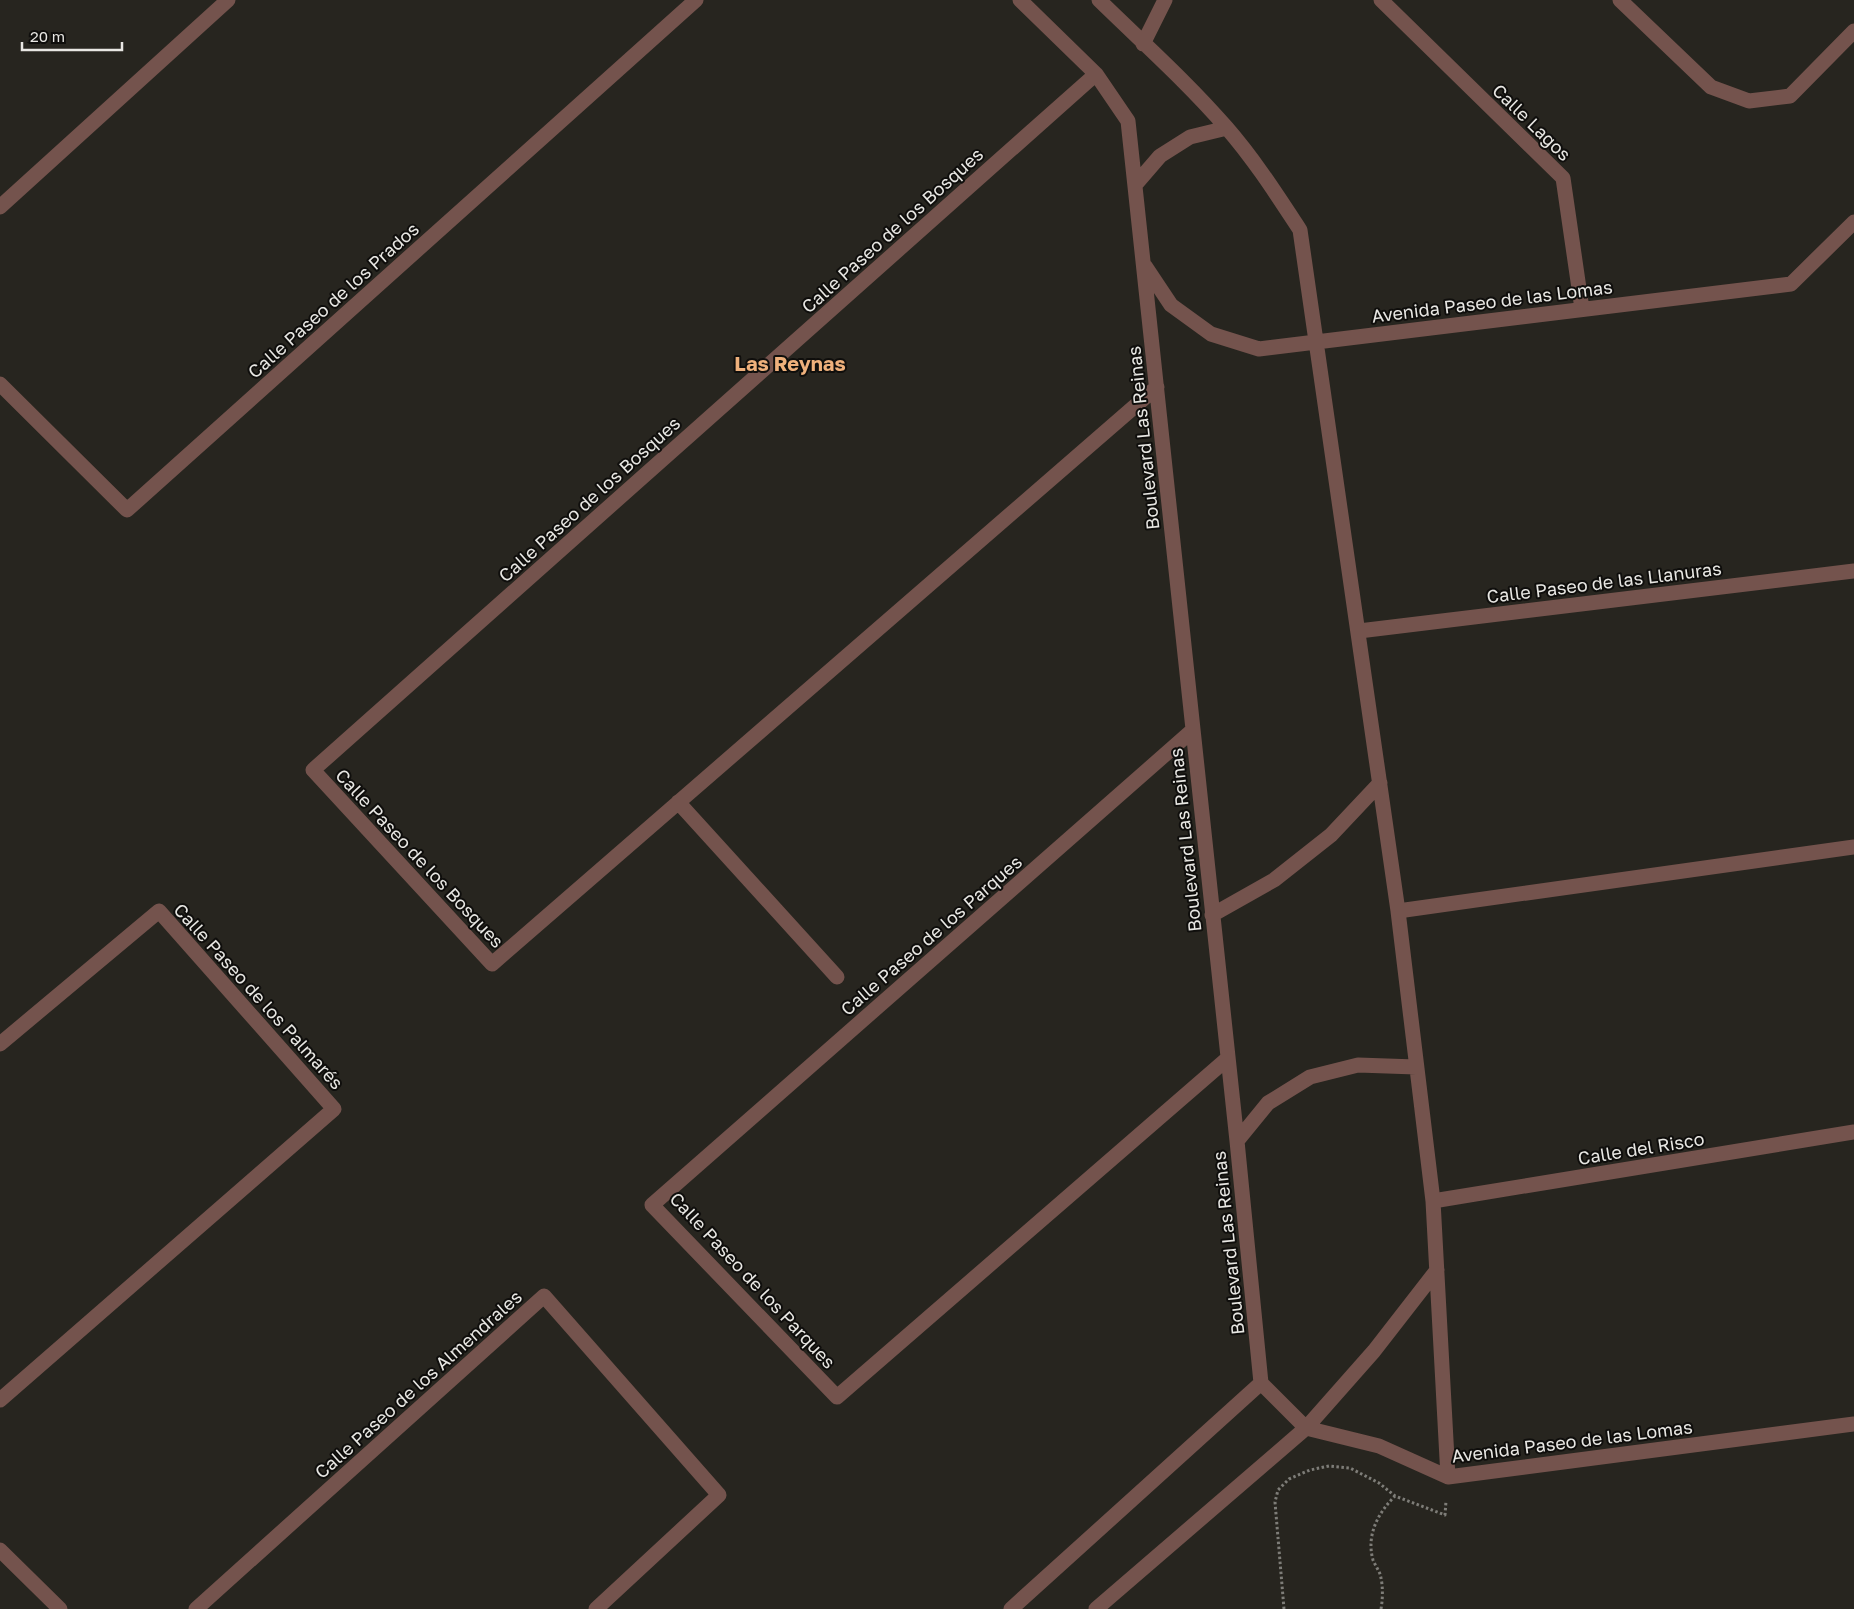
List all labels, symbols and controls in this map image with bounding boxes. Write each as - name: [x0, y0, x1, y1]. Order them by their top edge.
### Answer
- scale bar: [22, 20, 122, 52]
- text: 20 m: [30, 27, 65, 45]
- street label: Calle Lagos: [1488, 79, 1576, 165]
- street label: Calle Paseo de los Bosques: [797, 143, 987, 317]
- street label: Calle Paseo de los Prados: [243, 217, 423, 383]
- street label: Avenida Paseo de las Lomas: [1370, 275, 1614, 327]
- street label: Boulevard Las Reinas: [1122, 345, 1164, 531]
- district label: Las Reynas: [734, 351, 846, 375]
- street label: Calle Paseo de los Bosques: [494, 412, 684, 586]
- street label: Calle Paseo de las Llanuras: [1485, 557, 1723, 607]
- street label: Boulevard Las Reinas: [1164, 747, 1206, 933]
- street label: Calle Paseo de los Bosques: [331, 764, 509, 952]
- street label: Calle Paseo de los Parques: [836, 850, 1026, 1020]
- street label: Calle Paseo de los Palmarés: [170, 898, 348, 1094]
- street label: Calle del Risco: [1576, 1127, 1706, 1169]
- street label: Boulevard Las Reinas: [1207, 1150, 1249, 1336]
- street label: Calle Paseo de los Parques: [666, 1187, 840, 1373]
- street label: Calle Paseo de los Almendrales: [310, 1285, 526, 1483]
- street label: Avenida Paseo de las Lomas: [1450, 1415, 1694, 1467]

